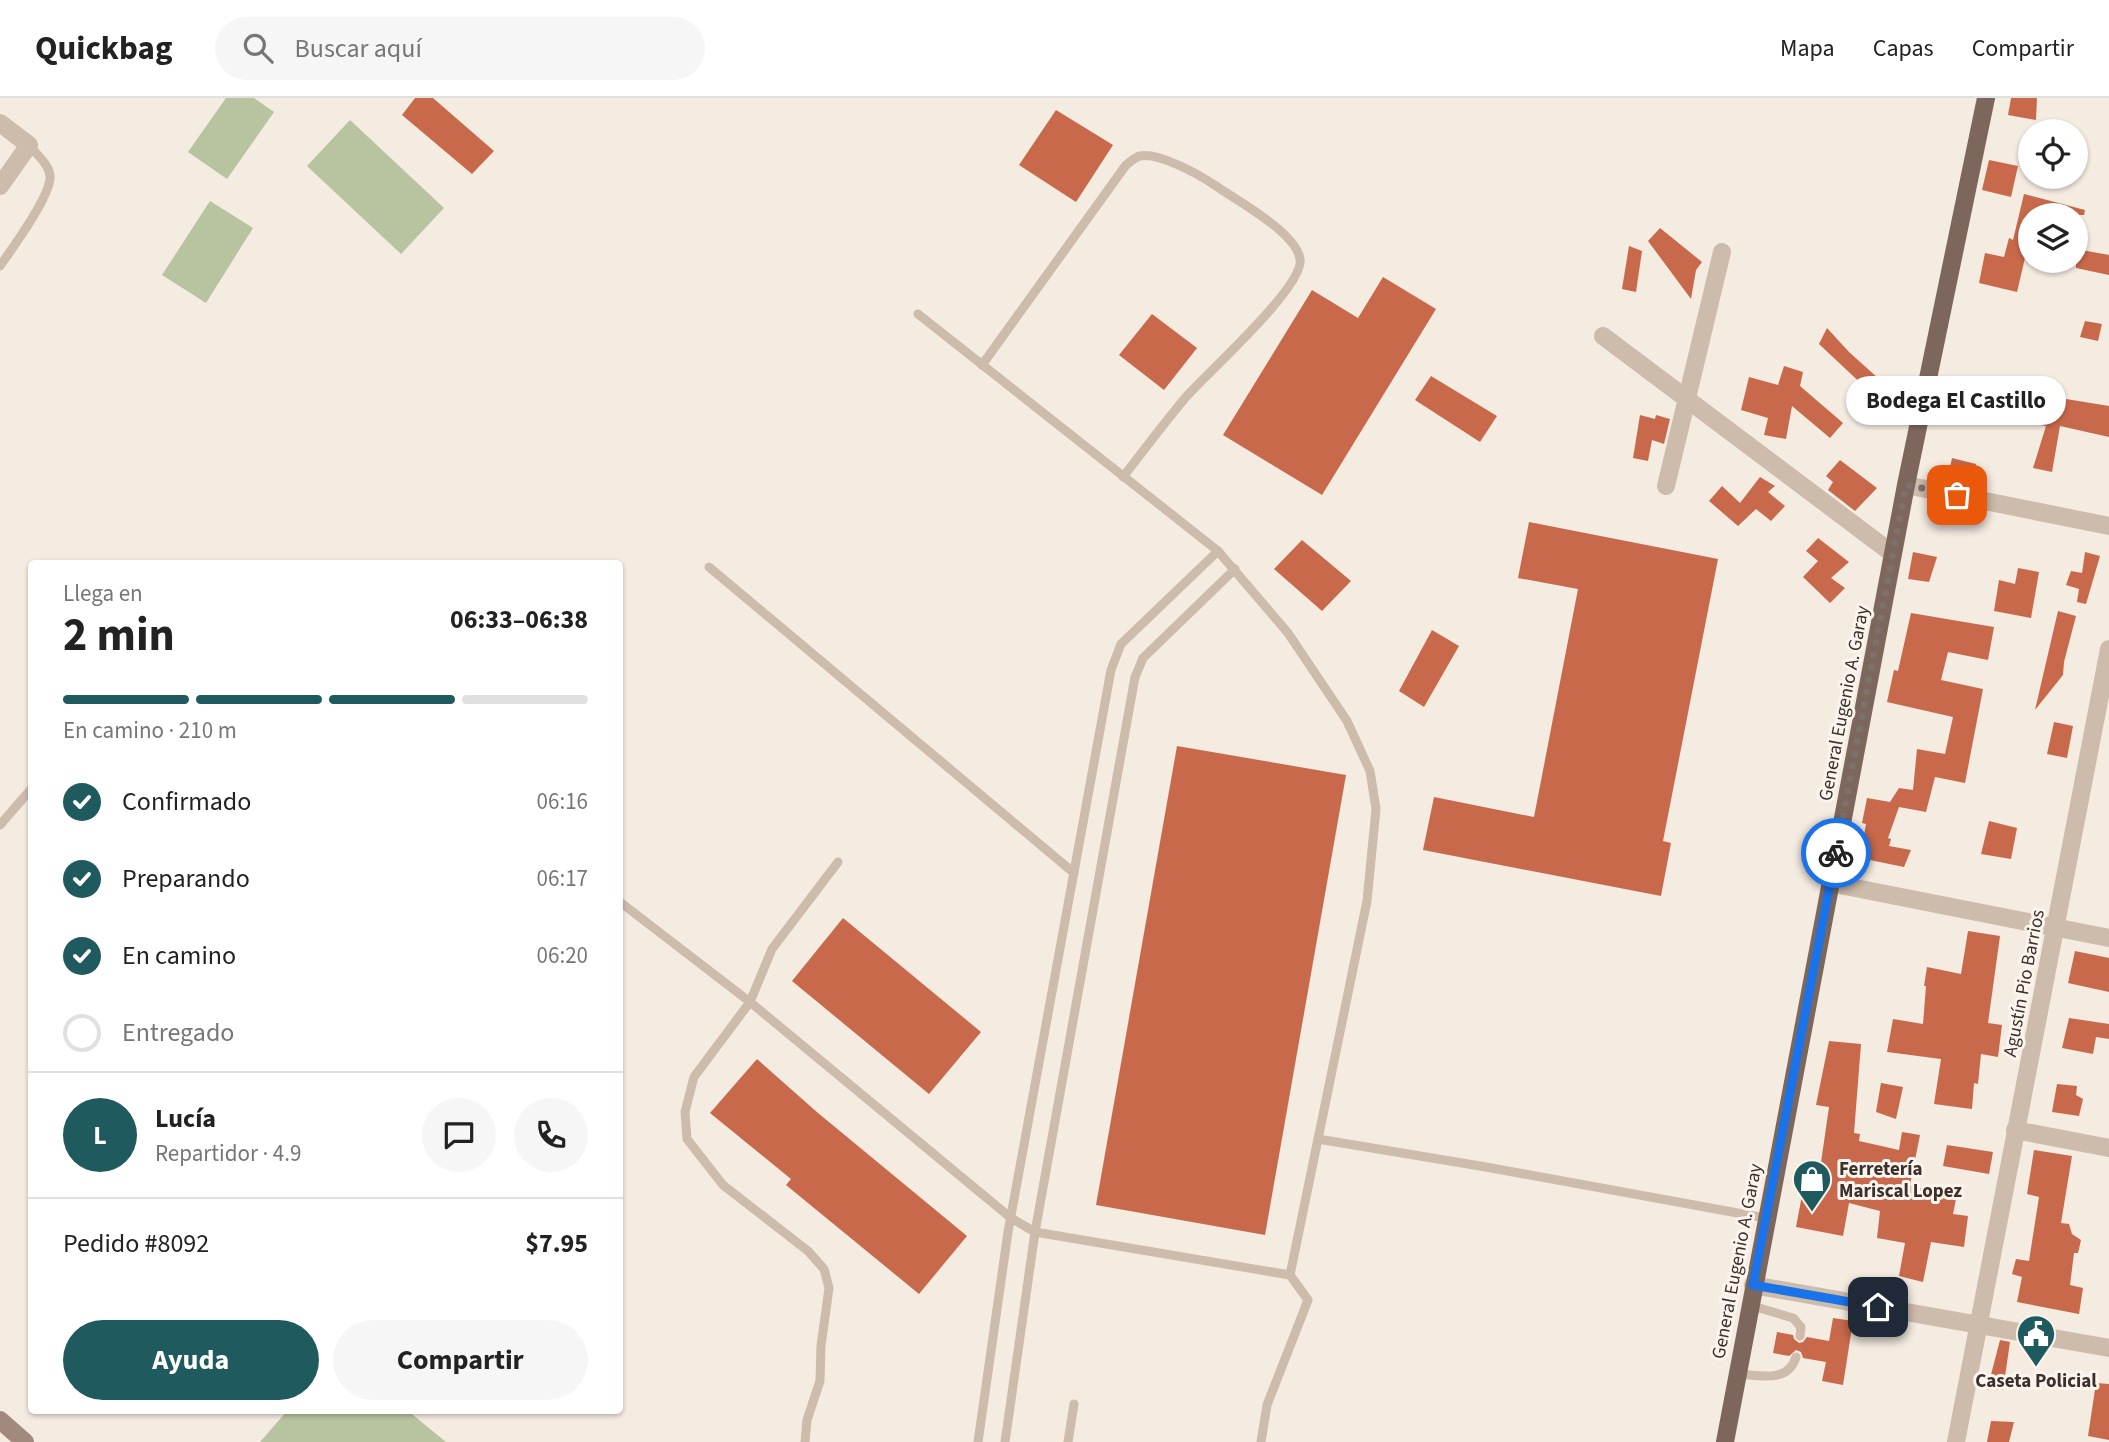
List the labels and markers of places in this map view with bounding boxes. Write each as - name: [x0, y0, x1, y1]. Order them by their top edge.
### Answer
- callout: Bodega El Castillo: [1847, 376, 2067, 425]
- pin: [1927, 465, 1987, 525]
- place label: Ferretería Mariscal Lopez: [1839, 1156, 1962, 1205]
- shop icon: Ferretería Mariscal Lopez: [1791, 1158, 1833, 1213]
- pin: [1848, 1277, 1908, 1337]
- public building icon: Caseta Policial: [2015, 1313, 2057, 1368]
- place label: Caseta Policial: [1975, 1368, 2097, 1395]

